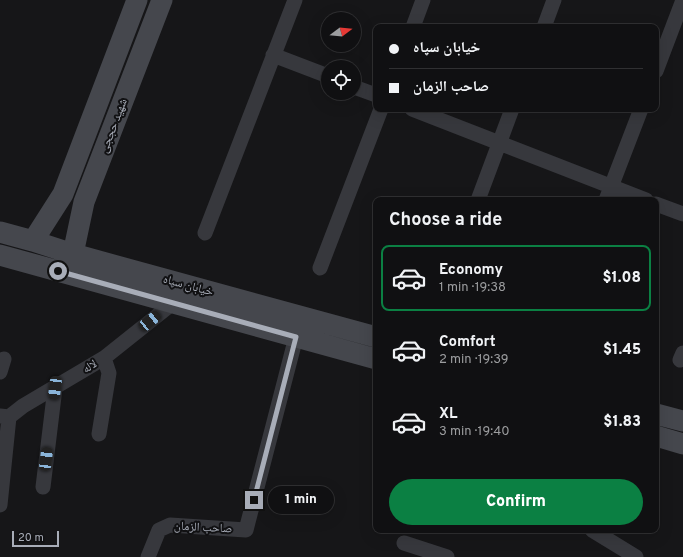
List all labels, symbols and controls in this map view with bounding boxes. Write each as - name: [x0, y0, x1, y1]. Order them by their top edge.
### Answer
- north arrow: [321, 12, 361, 52]
- map controls: [321, 12, 361, 100]
- text: خیابان سپاه: [413, 39, 480, 58]
- button: locate: [321, 60, 361, 100]
- text: صاحب الزمان: [413, 78, 489, 97]
- street label: شهید حججی: [96, 96, 132, 156]
- text: Choose a ride: [389, 209, 502, 232]
- icon: car: [391, 260, 427, 296]
- text: Economy: [439, 261, 503, 280]
- route start: [49, 262, 67, 280]
- text: $1.08: [602, 269, 641, 288]
- street label: خیابان سپاه: [161, 272, 215, 300]
- text: 1 min · 19:38: [439, 280, 506, 296]
- car: [137, 309, 163, 333]
- icon: car: [391, 332, 427, 368]
- text: Comfort: [439, 333, 496, 352]
- text: $1.45: [603, 341, 641, 360]
- text: 2 min · 19:39: [439, 352, 509, 368]
- street label: لاله: [80, 356, 100, 378]
- car: [48, 375, 62, 401]
- icon: car: [391, 404, 427, 440]
- text: XL: [439, 405, 457, 424]
- text: $1.83: [603, 413, 641, 432]
- text: 3 min · 19:40: [439, 424, 510, 440]
- car: [39, 446, 53, 472]
- button: Confirm: [389, 479, 643, 525]
- callout: 1 min: [268, 486, 334, 514]
- route end: [245, 491, 263, 509]
- text: 1 min: [285, 492, 317, 508]
- street label: صاحب الزمان: [173, 518, 233, 538]
- scale bar: [12, 529, 59, 548]
- text: 20 m: [18, 531, 44, 545]

